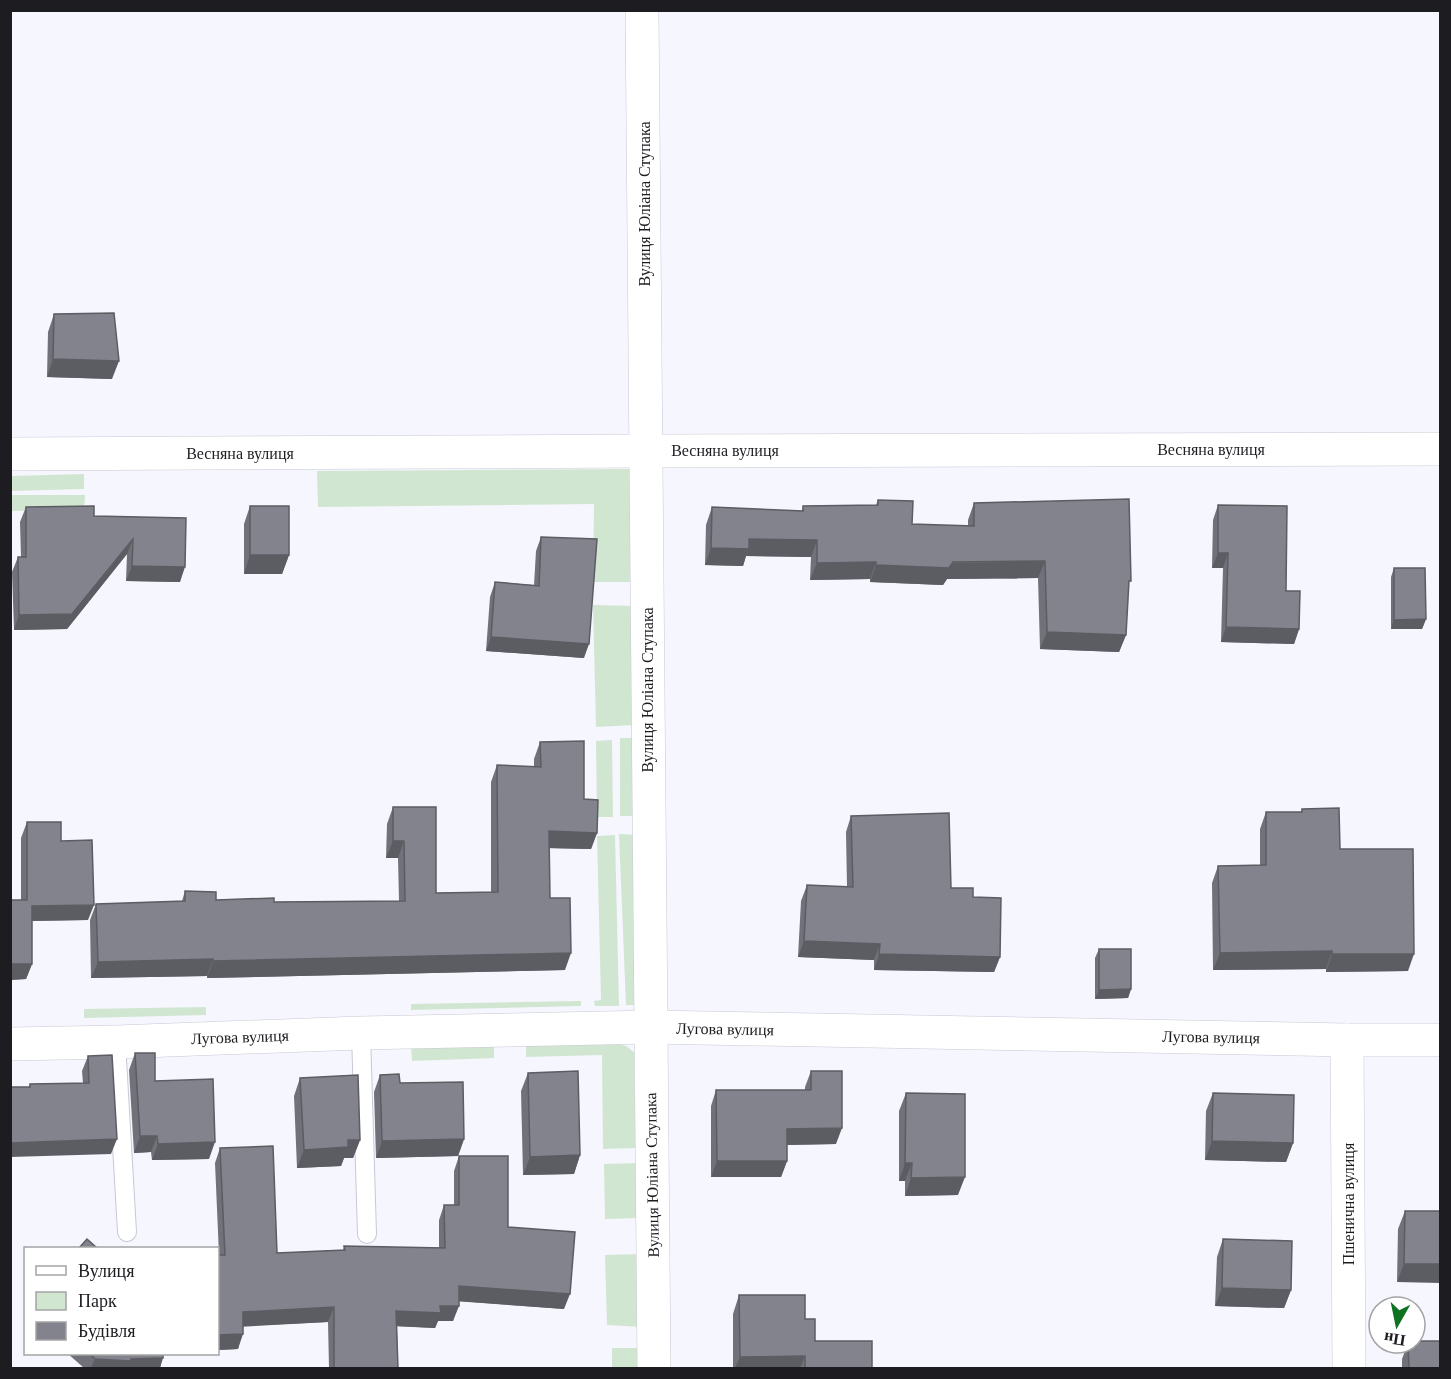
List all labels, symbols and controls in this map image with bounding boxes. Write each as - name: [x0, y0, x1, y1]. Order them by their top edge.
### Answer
- street label: Вулиця Юліана Ступака: [636, 121, 654, 287]
- street label: Весняна вулиця: [1157, 441, 1265, 459]
- street label: Весняна вулиця: [671, 442, 779, 460]
- street label: Весняна вулиця: [186, 445, 294, 463]
- street label: Вулиця Юліана Ступака: [639, 607, 657, 773]
- street label: Лугова вулиця: [676, 1020, 775, 1039]
- street label: Лугова вулиця: [191, 1027, 290, 1048]
- street label: Лугова вулиця: [1162, 1028, 1261, 1047]
- street label: Вулиця Юліана Ступака: [642, 1092, 663, 1258]
- street label: Пшенична вулиця: [1340, 1142, 1358, 1265]
- legend: [24, 1247, 219, 1355]
- text: Вулиця: [78, 1261, 135, 1281]
- text: Парк: [78, 1291, 117, 1311]
- north arrow: [1367, 1295, 1427, 1355]
- text: Будівля: [78, 1321, 135, 1341]
- text: Пн: [1383, 1329, 1407, 1349]

